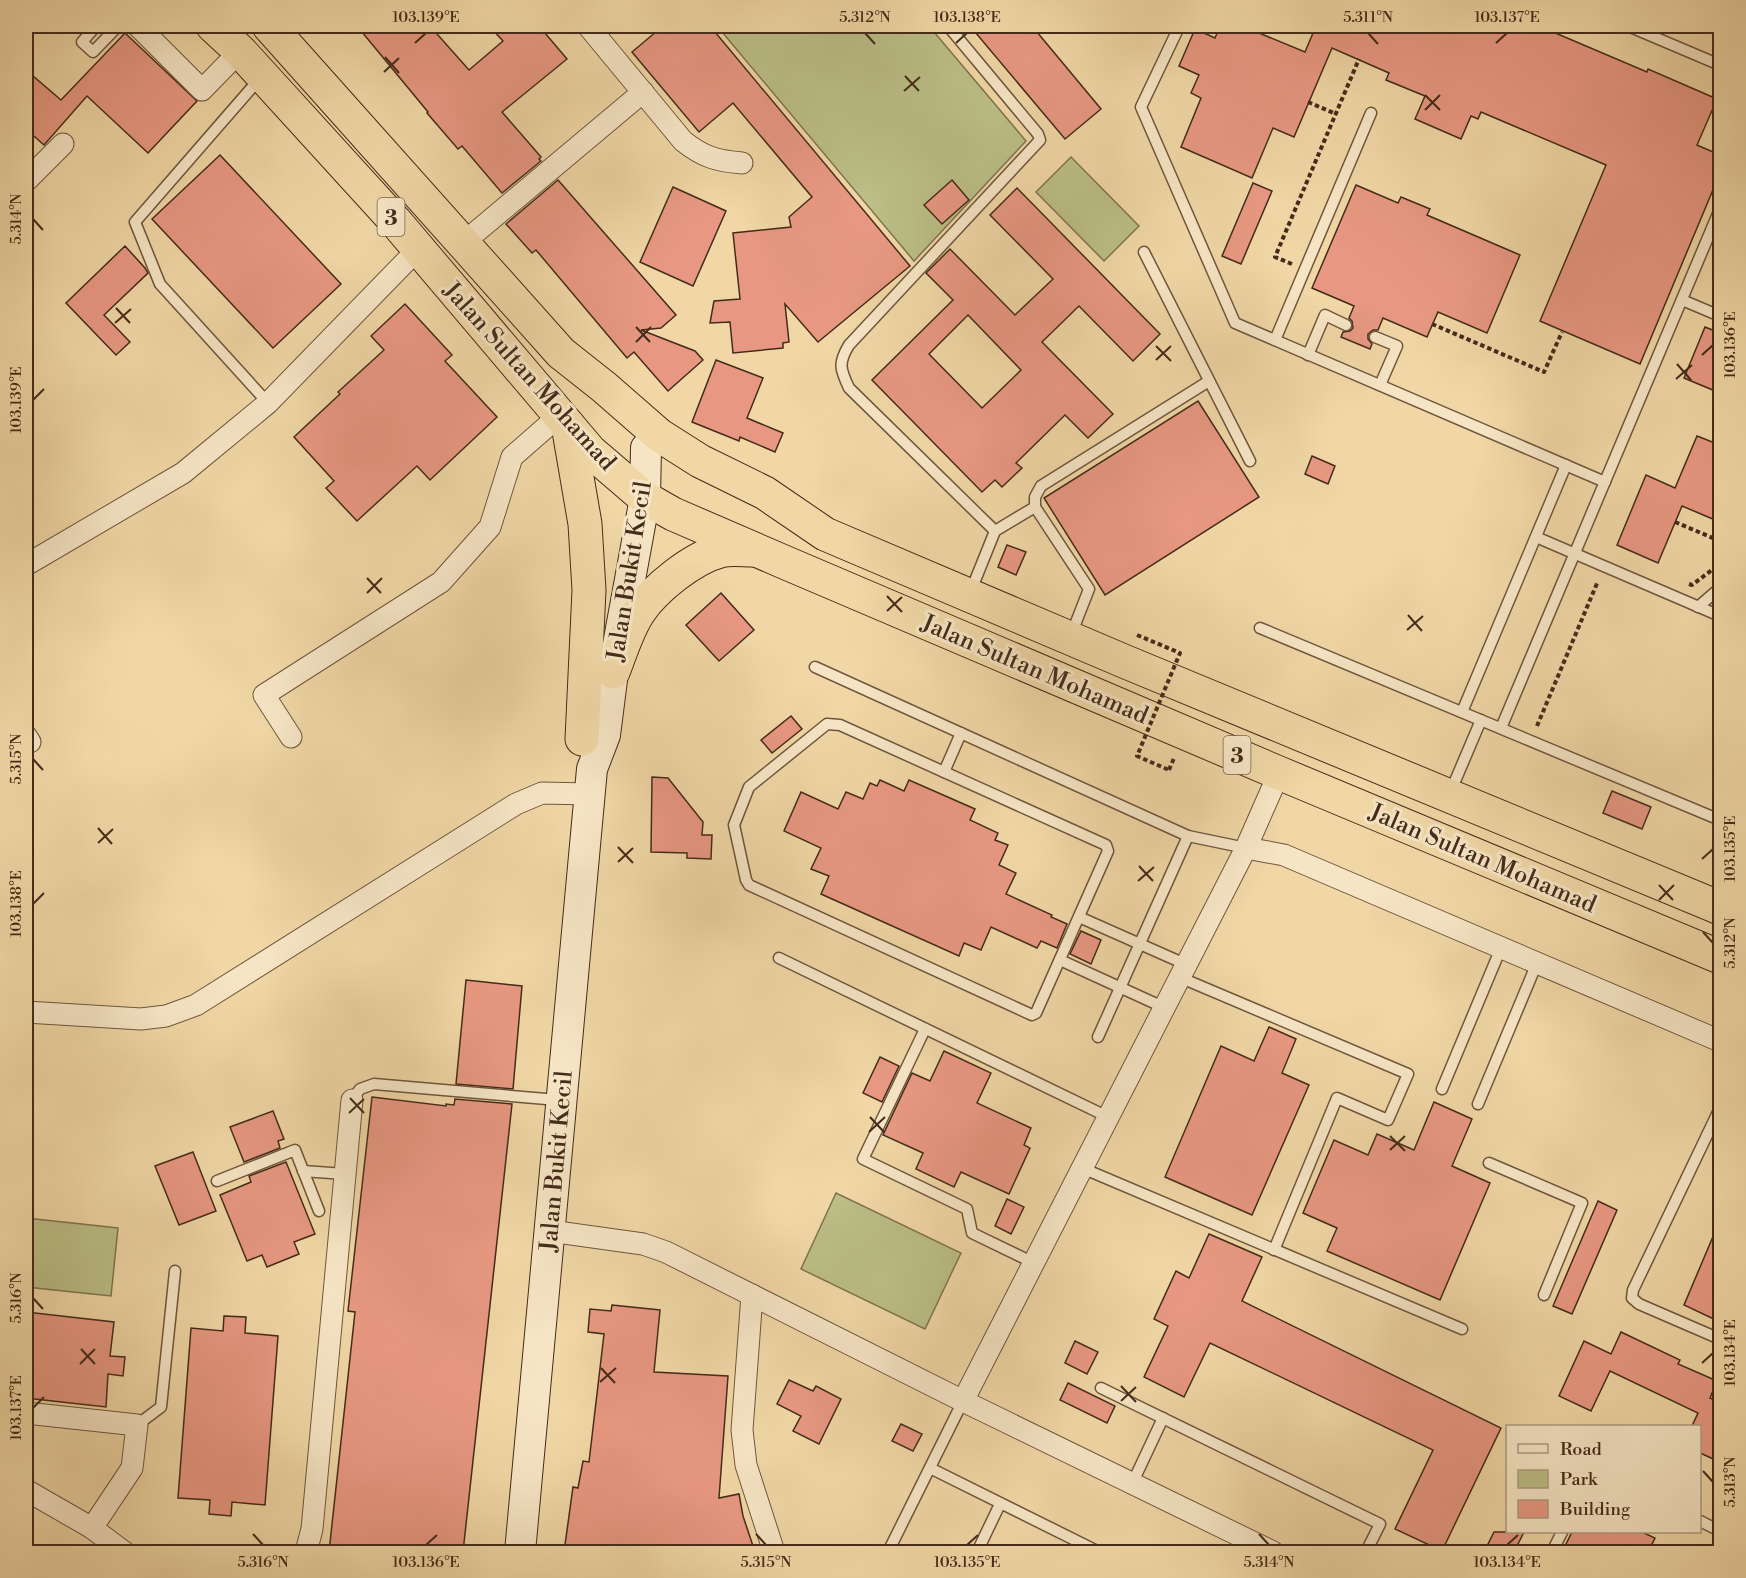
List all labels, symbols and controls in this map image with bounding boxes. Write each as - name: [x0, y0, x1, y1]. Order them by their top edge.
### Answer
- text: 103.139°E: [392, 8, 460, 27]
- text: 5.312°N: [839, 8, 891, 27]
- text: 103.138°E: [933, 8, 1001, 27]
- text: 5.311°N: [1343, 8, 1393, 27]
- text: 103.137°E: [1474, 8, 1540, 27]
- text: 5.314°N: [7, 194, 26, 244]
- road number: 3: [378, 198, 404, 236]
- street label: Jalan Sultan Mohamad: [436, 275, 622, 477]
- text: 103.136°E: [1721, 311, 1740, 379]
- text: 103.139°E: [7, 366, 26, 434]
- street label: Jalan Bukit Kecil: [601, 479, 659, 664]
- street label: Jalan Sultan Mohamad: [916, 608, 1153, 731]
- text: 5.315°N: [7, 734, 26, 784]
- road number: 3: [1224, 736, 1250, 774]
- street label: Jalan Sultan Mohamad: [1364, 797, 1601, 920]
- text: 103.135°E: [1721, 816, 1740, 882]
- text: 103.138°E: [7, 870, 26, 938]
- text: 5.312°N: [1721, 917, 1740, 969]
- street label: Jalan Bukit Kecil: [534, 1069, 580, 1254]
- text: 5.316°N: [7, 1272, 26, 1324]
- text: 103.134°E: [1721, 1319, 1740, 1387]
- text: 103.137°E: [7, 1375, 26, 1441]
- legend: [1506, 1425, 1701, 1533]
- text: Road: [1560, 1438, 1603, 1461]
- text: 5.313°N: [1721, 1457, 1740, 1507]
- text: Park: [1560, 1468, 1599, 1491]
- text: Building: [1559, 1498, 1631, 1521]
- text: 5.316°N: [237, 1553, 289, 1572]
- text: 103.136°E: [392, 1553, 460, 1572]
- text: 5.315°N: [741, 1553, 791, 1572]
- text: 103.135°E: [934, 1553, 1000, 1572]
- text: 5.314°N: [1244, 1553, 1294, 1572]
- text: 103.134°E: [1473, 1553, 1541, 1572]

